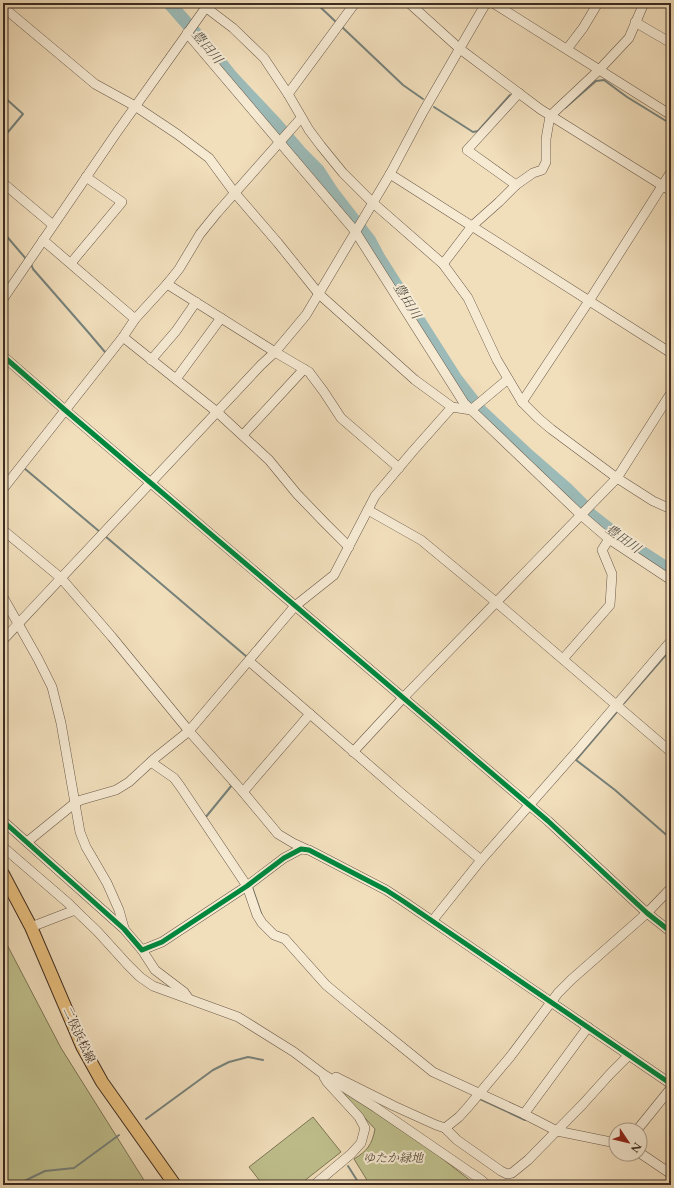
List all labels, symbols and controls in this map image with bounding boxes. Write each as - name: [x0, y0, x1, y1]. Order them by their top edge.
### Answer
- water label: 豊田川: [188, 26, 228, 69]
- water label: 豊田川: [389, 280, 426, 324]
- water label: 豊田川: [602, 520, 646, 559]
- street label: 二俣浜松線: [59, 1004, 99, 1066]
- north arrow: [608, 1122, 648, 1162]
- text: N: [627, 1139, 645, 1156]
- park label: ゆたか緑地: [363, 1150, 425, 1166]

